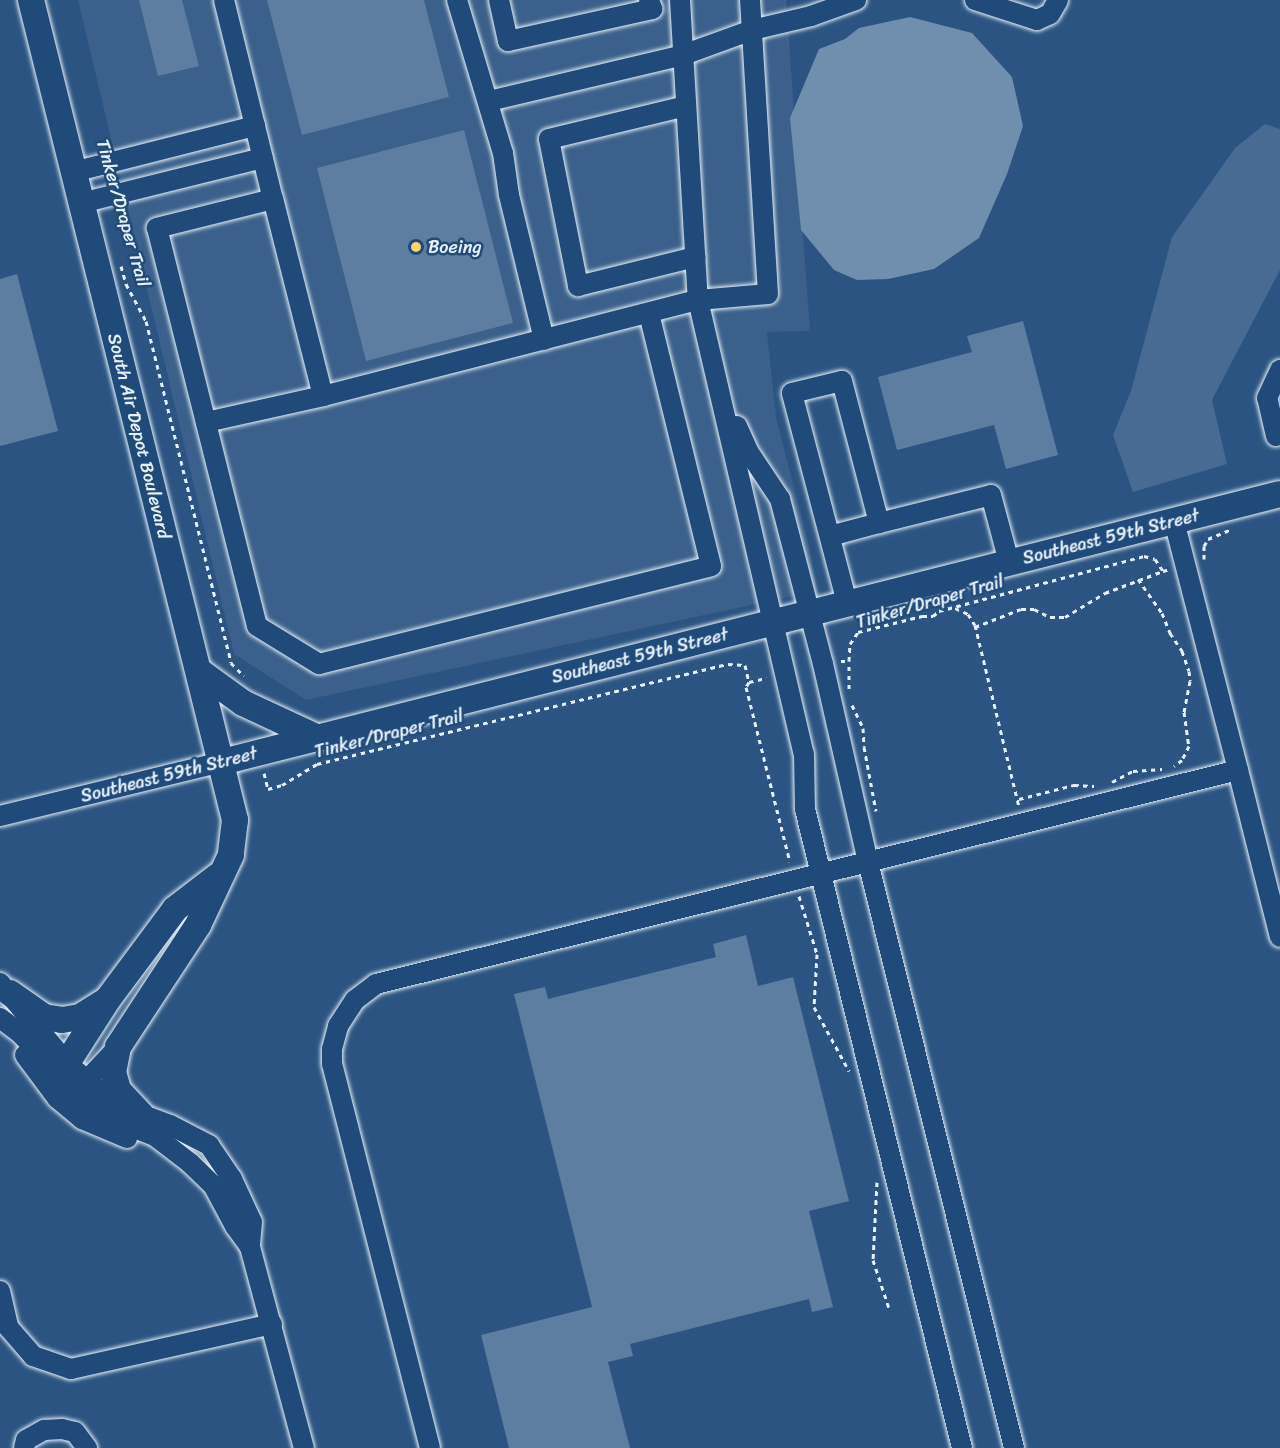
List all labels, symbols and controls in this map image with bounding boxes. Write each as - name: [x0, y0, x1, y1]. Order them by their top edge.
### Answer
- street label: Tinker/Draper Trail: [92, 137, 154, 289]
- place label: Boeing: [428, 236, 482, 258]
- marker: Boeing: [409, 240, 423, 254]
- street label: South Air Depot Boulevard: [103, 331, 175, 541]
- street label: Southeast 59th Street: [1020, 505, 1202, 569]
- street label: Tinker/Draper Trail: [854, 571, 1006, 633]
- street label: Southeast 59th Street: [549, 624, 731, 688]
- street label: Tinker/Draper Trail: [312, 705, 466, 763]
- street label: Southeast 59th Street: [78, 743, 260, 807]

